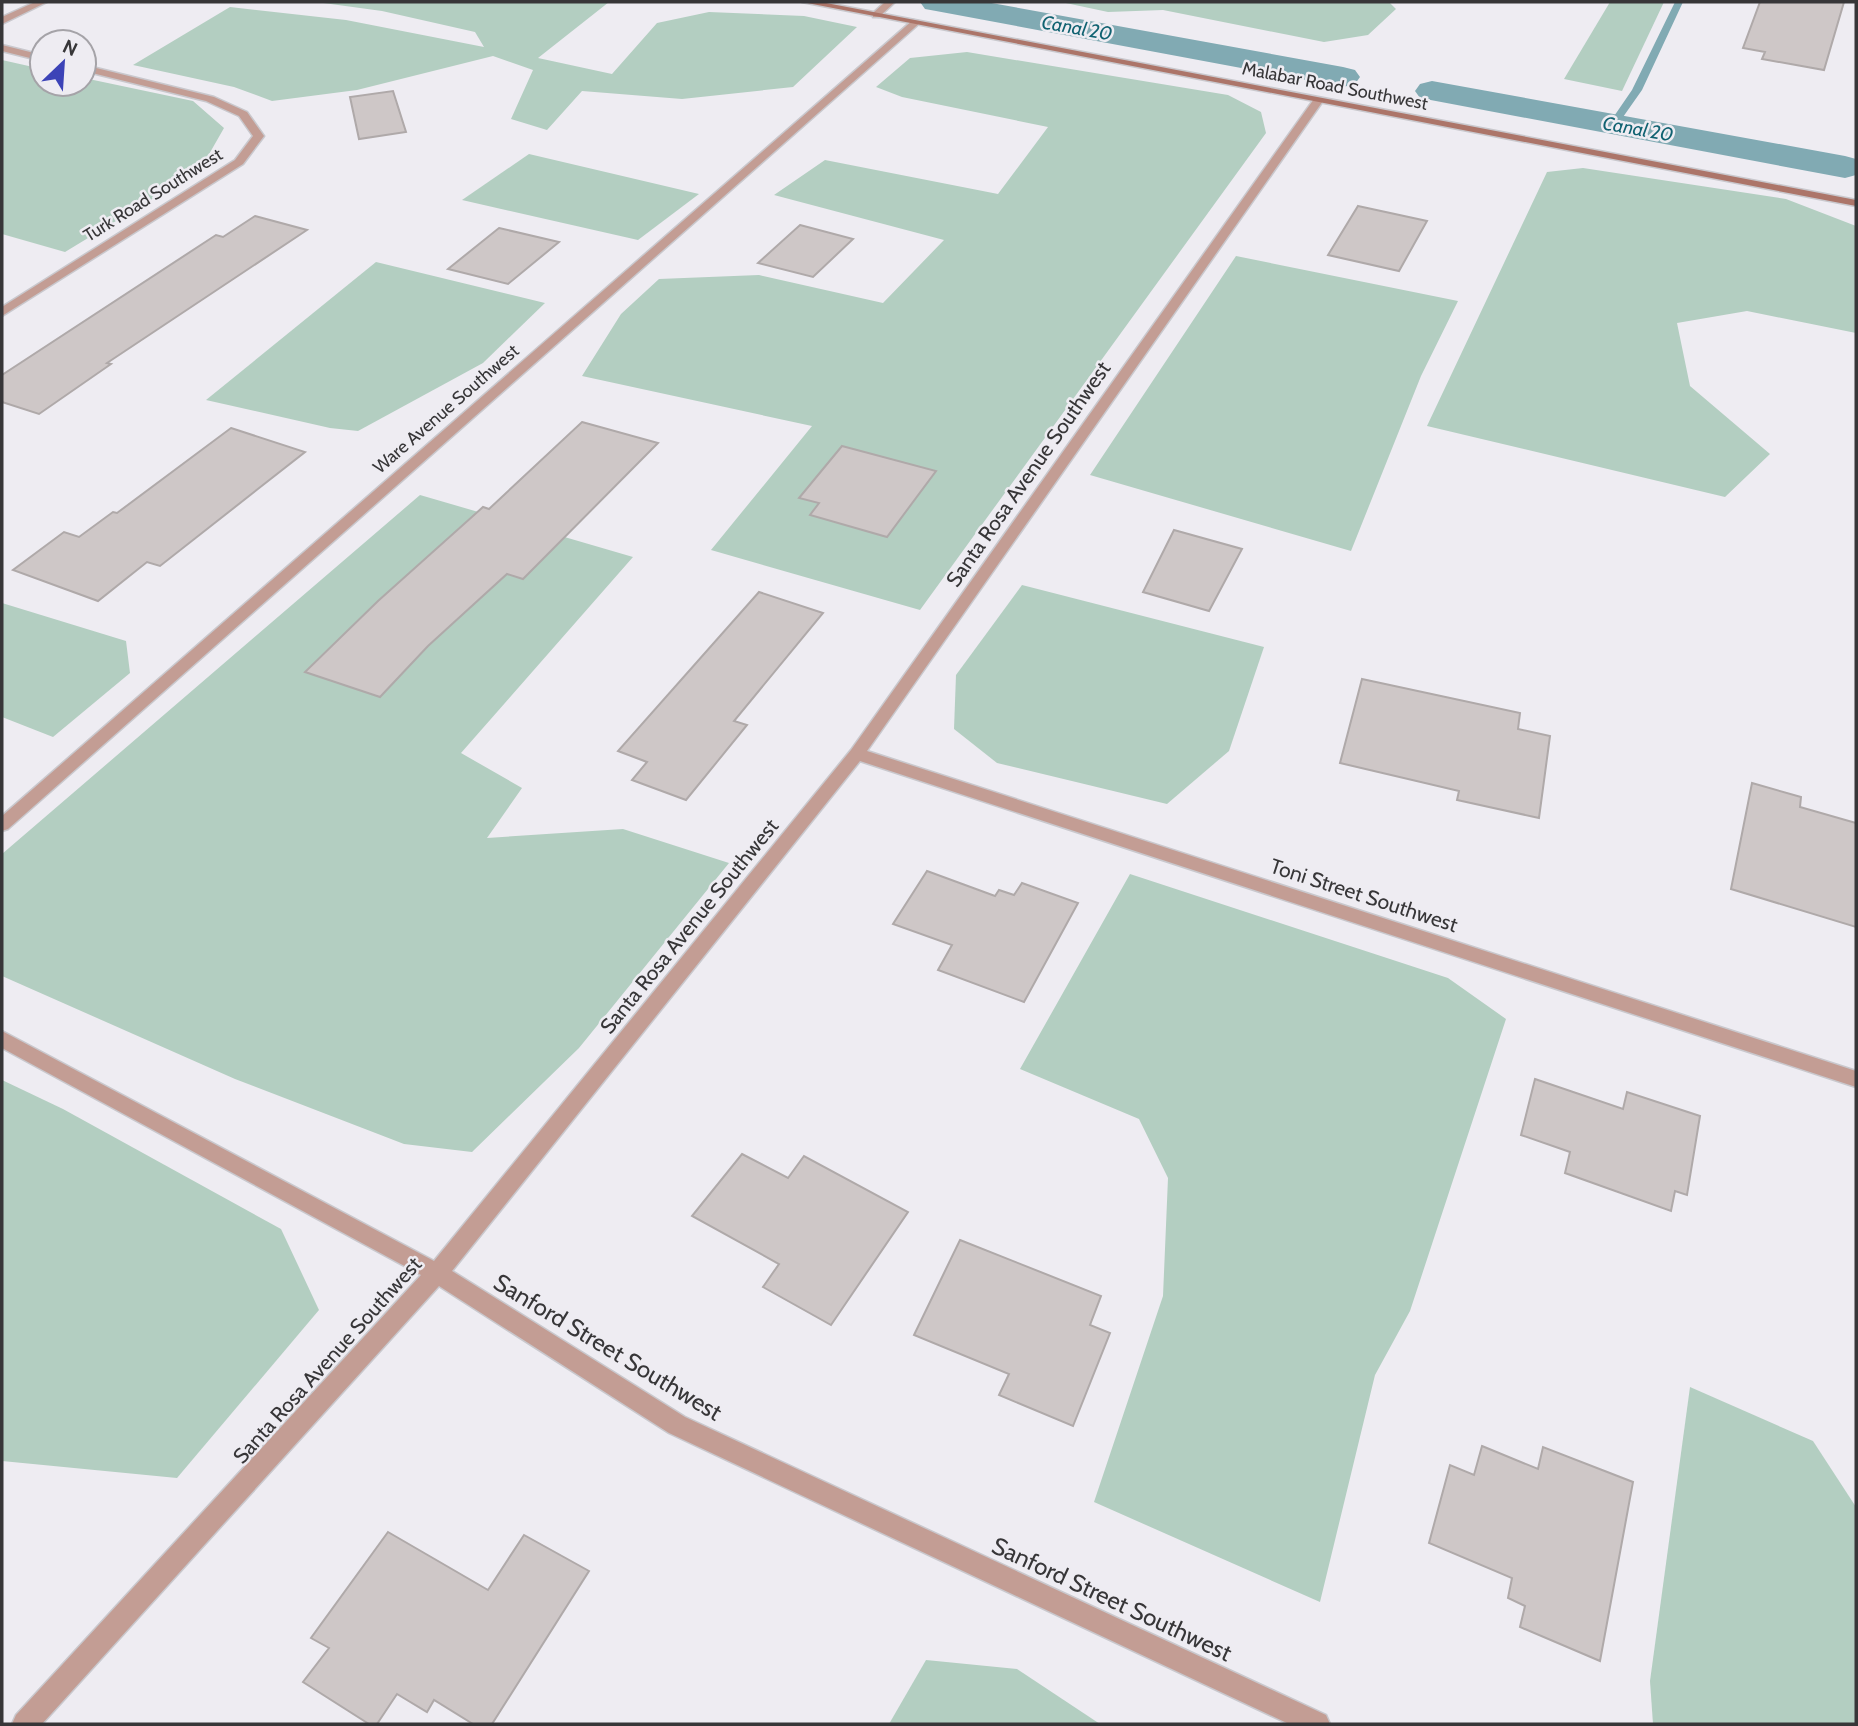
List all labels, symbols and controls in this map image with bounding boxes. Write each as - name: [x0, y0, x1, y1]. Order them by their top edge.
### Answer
- water label: Canal 20: [1040, 10, 1114, 46]
- north arrow: [28, 28, 98, 98]
- text: N: [59, 35, 81, 61]
- street label: Malabar Road Southwest: [1240, 57, 1430, 115]
- water label: Canal 20: [1601, 111, 1675, 147]
- street label: Turk Road Southwest: [80, 143, 226, 247]
- street label: Ware Avenue Southwest: [369, 340, 523, 478]
- street label: Santa Rosa Avenue Southwest: [941, 357, 1115, 591]
- street label: Santa Rosa Avenue Southwest: [595, 814, 783, 1038]
- street label: Toni Street Southwest: [1267, 853, 1461, 937]
- street label: Santa Rosa Avenue Southwest: [228, 1252, 426, 1468]
- street label: Sanford Street Southwest: [489, 1267, 727, 1427]
- street label: Sanford Street Southwest: [988, 1531, 1236, 1667]

